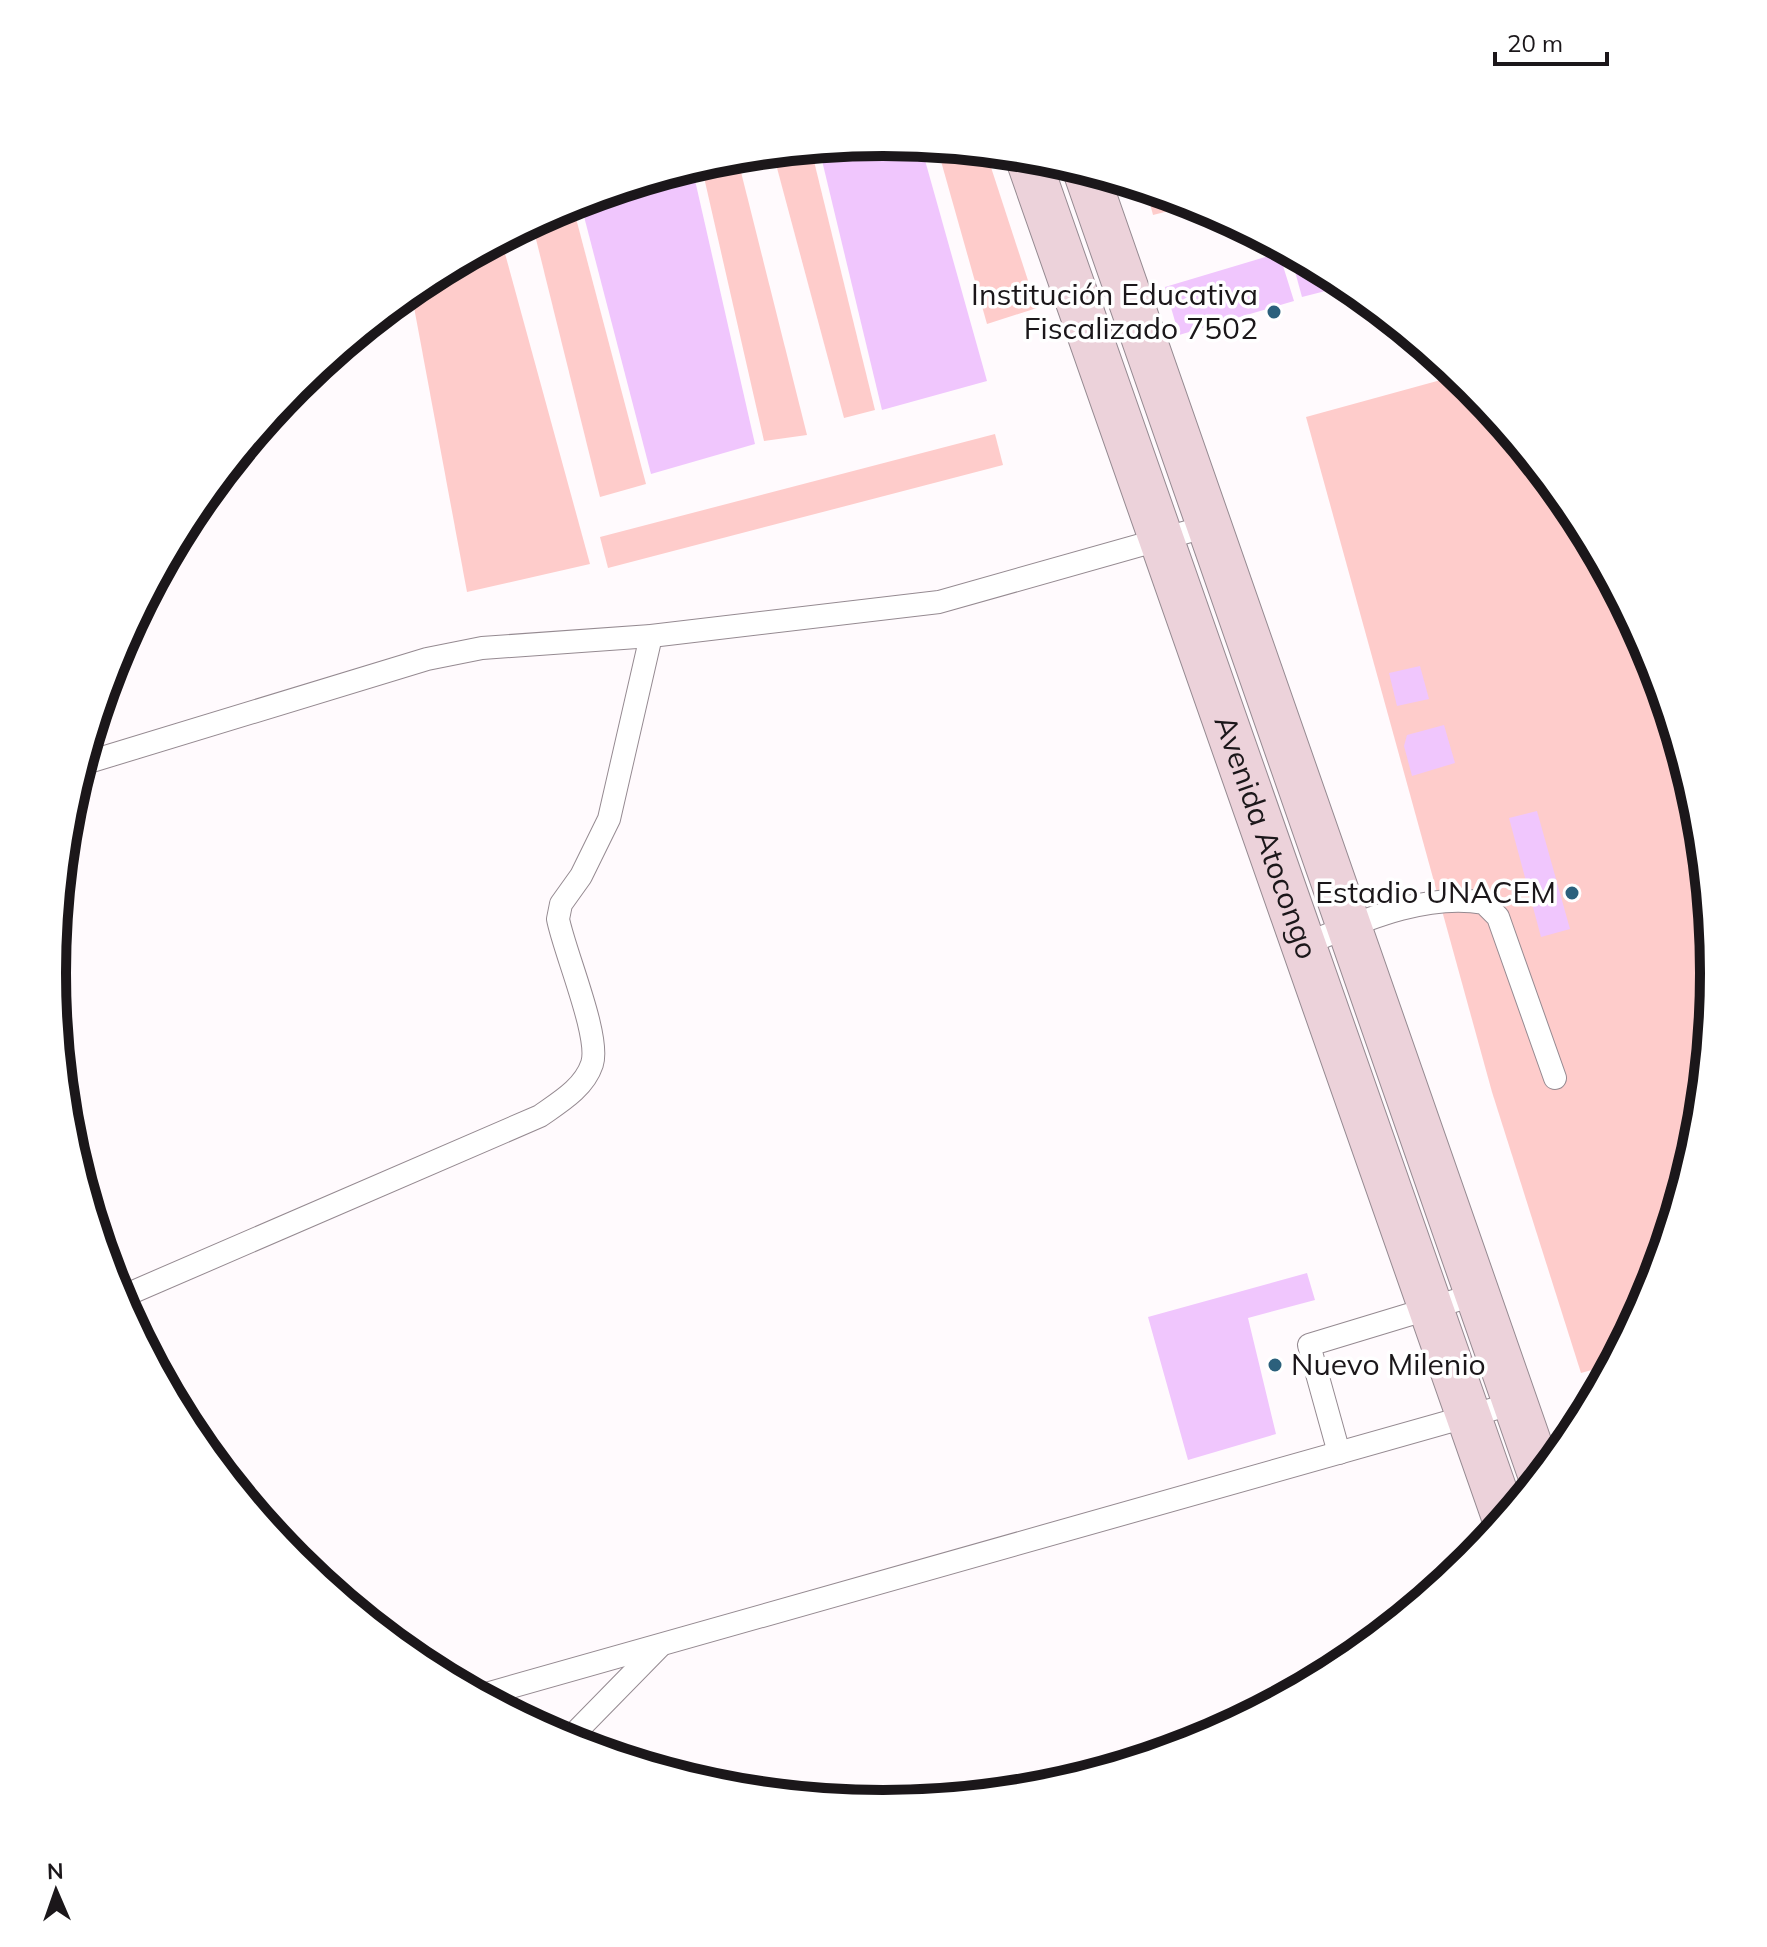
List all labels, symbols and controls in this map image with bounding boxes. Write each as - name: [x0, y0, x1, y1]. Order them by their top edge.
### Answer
- scale bar: [1495, 16, 1607, 66]
- text: 20 m: [1507, 28, 1563, 58]
- place label: Institución Educativa Fiscalizado 7502: [971, 275, 1258, 347]
- marker: Institución Educativa Fiscalizado 7502: [1265, 303, 1283, 321]
- street label: Avenida Atocongo: [1207, 710, 1327, 964]
- place label: Estadio UNACEM: [1315, 873, 1556, 911]
- marker: Estadio UNACEM: [1563, 884, 1581, 902]
- place label: Nuevo Milenio: [1291, 1345, 1486, 1383]
- marker: Nuevo Milenio: [1266, 1356, 1284, 1374]
- north arrow: [16, 1851, 96, 1931]
- text: N: [47, 1857, 64, 1885]

